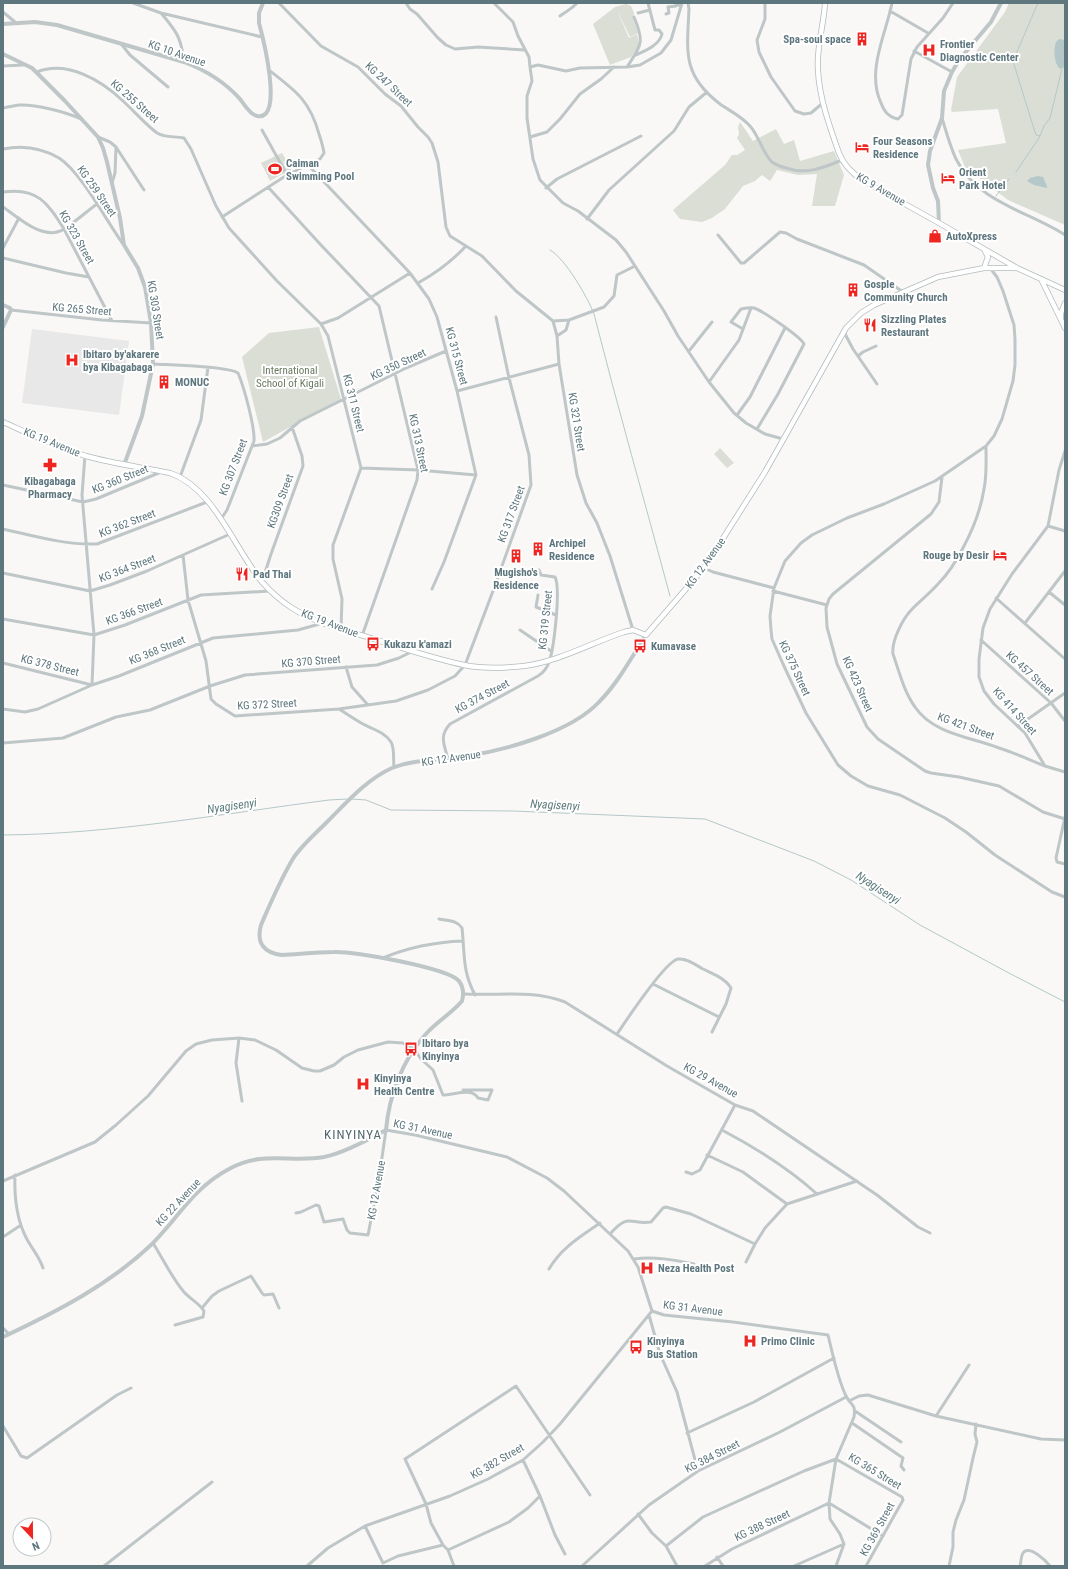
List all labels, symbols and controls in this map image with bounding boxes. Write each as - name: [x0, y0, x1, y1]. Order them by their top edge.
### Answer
- building icon: Spa-soul space: [854, 31, 870, 47]
- place label: Spa-soul space: [783, 33, 851, 46]
- street label: KG 10 Avenue: [146, 38, 207, 69]
- place label: Frontier Diagnostic Center: [940, 38, 1019, 64]
- hospital icon: Frontier Diagnostic Center: [921, 42, 937, 58]
- street label: KG 247 Street: [362, 59, 415, 109]
- street label: KG 255 Street: [108, 77, 161, 126]
- place label: Four Seasons Residence: [873, 135, 932, 161]
- hotel icon: Four Seasons Residence: [854, 139, 870, 155]
- place label: Caiman Swimming Pool: [286, 157, 354, 183]
- sports icon: Caiman Swimming Pool: [267, 161, 283, 177]
- street label: KG 259 Street: [74, 163, 119, 219]
- place label: Orient Park Hotel: [959, 166, 1006, 192]
- street label: KG 9 Avenue: [854, 170, 908, 209]
- hotel icon: Orient Park Hotel: [940, 170, 956, 186]
- street label: KG 323 Street: [56, 208, 97, 266]
- shop icon: AutoXpress: [927, 228, 943, 244]
- place label: AutoXpress: [946, 230, 997, 243]
- place label: Gosple Community Church: [864, 278, 948, 304]
- street label: KG 303 Street: [144, 280, 167, 340]
- building icon: Gosple Community Church: [845, 282, 861, 298]
- street label: KG 265 Street: [52, 300, 112, 319]
- place label: Sizzling Plates Restaurant: [881, 313, 947, 339]
- restaurant icon: Sizzling Plates Restaurant: [862, 317, 878, 333]
- street label: KG 315 Street: [443, 326, 470, 387]
- street label: KG 350 Street: [369, 346, 428, 383]
- place label: Ibitaro by'akarere bya Kibagabaga: [83, 348, 159, 374]
- hospital icon: Ibitaro by'akarere bya Kibagabaga: [64, 352, 80, 368]
- park label: International School of Kigali: [256, 364, 324, 390]
- street label: KG 311 Street: [340, 373, 367, 434]
- building icon: MONUC: [156, 374, 172, 390]
- place label: MONUC: [175, 376, 209, 389]
- street label: KG 321 Street: [565, 392, 588, 452]
- street label: KG 313 Street: [406, 413, 431, 474]
- street label: KG 19 Avenue: [22, 425, 82, 460]
- street label: KG 307 Street: [217, 437, 250, 497]
- pharmacy icon: Kibagabaga Pharmacy: [42, 457, 58, 473]
- street label: KG 360 Street: [90, 462, 150, 497]
- street label: KG309 Street: [265, 472, 296, 530]
- place label: Kibagabaga Pharmacy: [24, 475, 76, 501]
- street label: KG 317 Street: [495, 484, 528, 544]
- street label: KG 362 Street: [97, 507, 157, 540]
- street label: KG 12 Avenue: [683, 535, 728, 591]
- place label: Archipel Residence: [549, 537, 595, 563]
- building icon: Archipel Residence: [530, 541, 546, 557]
- hotel icon: Rouge by Desir: [992, 547, 1008, 563]
- building icon: Mugisho's Residence: [508, 548, 524, 564]
- place label: Rouge by Desir: [923, 549, 989, 562]
- street label: KG 364 Street: [97, 552, 157, 585]
- restaurant icon: Pad Thai: [234, 566, 250, 582]
- place label: Mugisho's Residence: [493, 566, 539, 592]
- place label: Pad Thai: [253, 568, 292, 581]
- street label: KG 319 Street: [536, 590, 555, 650]
- street label: KG 366 Street: [104, 595, 164, 628]
- street label: KG 19 Avenue: [300, 607, 360, 640]
- street label: KG 368 Street: [127, 633, 187, 668]
- bus stop icon: Kukazu k'amazi: [365, 636, 381, 652]
- place label: Kukazu k'amazi: [384, 638, 452, 651]
- bus stop icon: Kumavase: [632, 638, 648, 654]
- street label: KG 375 Street: [776, 639, 813, 698]
- place label: Kumavase: [651, 640, 696, 653]
- street label: KG 457 Street: [1003, 649, 1056, 698]
- street label: KG 378 Street: [19, 652, 80, 679]
- street label: KG 370 Street: [281, 652, 341, 671]
- street label: KG 423 Street: [840, 654, 876, 714]
- street label: KG 374 Street: [453, 677, 512, 716]
- street label: KG 414 Street: [990, 685, 1039, 738]
- street label: KG 372 Street: [237, 696, 297, 713]
- street label: KG 421 Street: [936, 710, 996, 743]
- street label: KG 12 Avenue: [420, 748, 482, 769]
- water label: Nyagisenyi: [206, 796, 258, 816]
- water label: Nyagisenyi: [530, 797, 581, 813]
- water label: Nyagisenyi: [853, 869, 903, 908]
- place label: Ibitaro bya Kinyinya: [422, 1037, 469, 1063]
- bus stop icon: Ibitaro bya Kinyinya: [403, 1041, 419, 1057]
- street label: KG 29 Avenue: [681, 1060, 740, 1101]
- place label: Kinyinya Health Centre: [374, 1072, 434, 1098]
- hospital icon: Kinyinya Health Centre: [355, 1076, 371, 1092]
- street label: KG 31 Avenue: [392, 1117, 454, 1142]
- district label: KINYINYA: [324, 1127, 382, 1142]
- street label: KG 12 Avenue: [365, 1159, 388, 1221]
- street label: KG 22 Avenue: [153, 1176, 204, 1229]
- hospital icon: Neza Health Post: [639, 1260, 655, 1276]
- place label: Neza Health Post: [658, 1262, 735, 1275]
- street label: KG 31 Avenue: [662, 1298, 723, 1319]
- hospital icon: Primo Clinic: [742, 1333, 758, 1349]
- place label: Kinyinya Bus Station: [647, 1335, 698, 1361]
- place label: Primo Clinic: [761, 1335, 815, 1348]
- bus stop icon: Kinyinya Bus Station: [628, 1339, 644, 1355]
- street label: KG 384 Street: [683, 1437, 742, 1476]
- street label: KG 382 Street: [468, 1441, 526, 1482]
- street label: KG 365 Street: [846, 1451, 904, 1492]
- street label: KG 369 Street: [857, 1500, 898, 1558]
- street label: KG 388 Street: [733, 1507, 792, 1544]
- north arrow: [12, 1517, 52, 1557]
- text: N: [30, 1539, 41, 1553]

